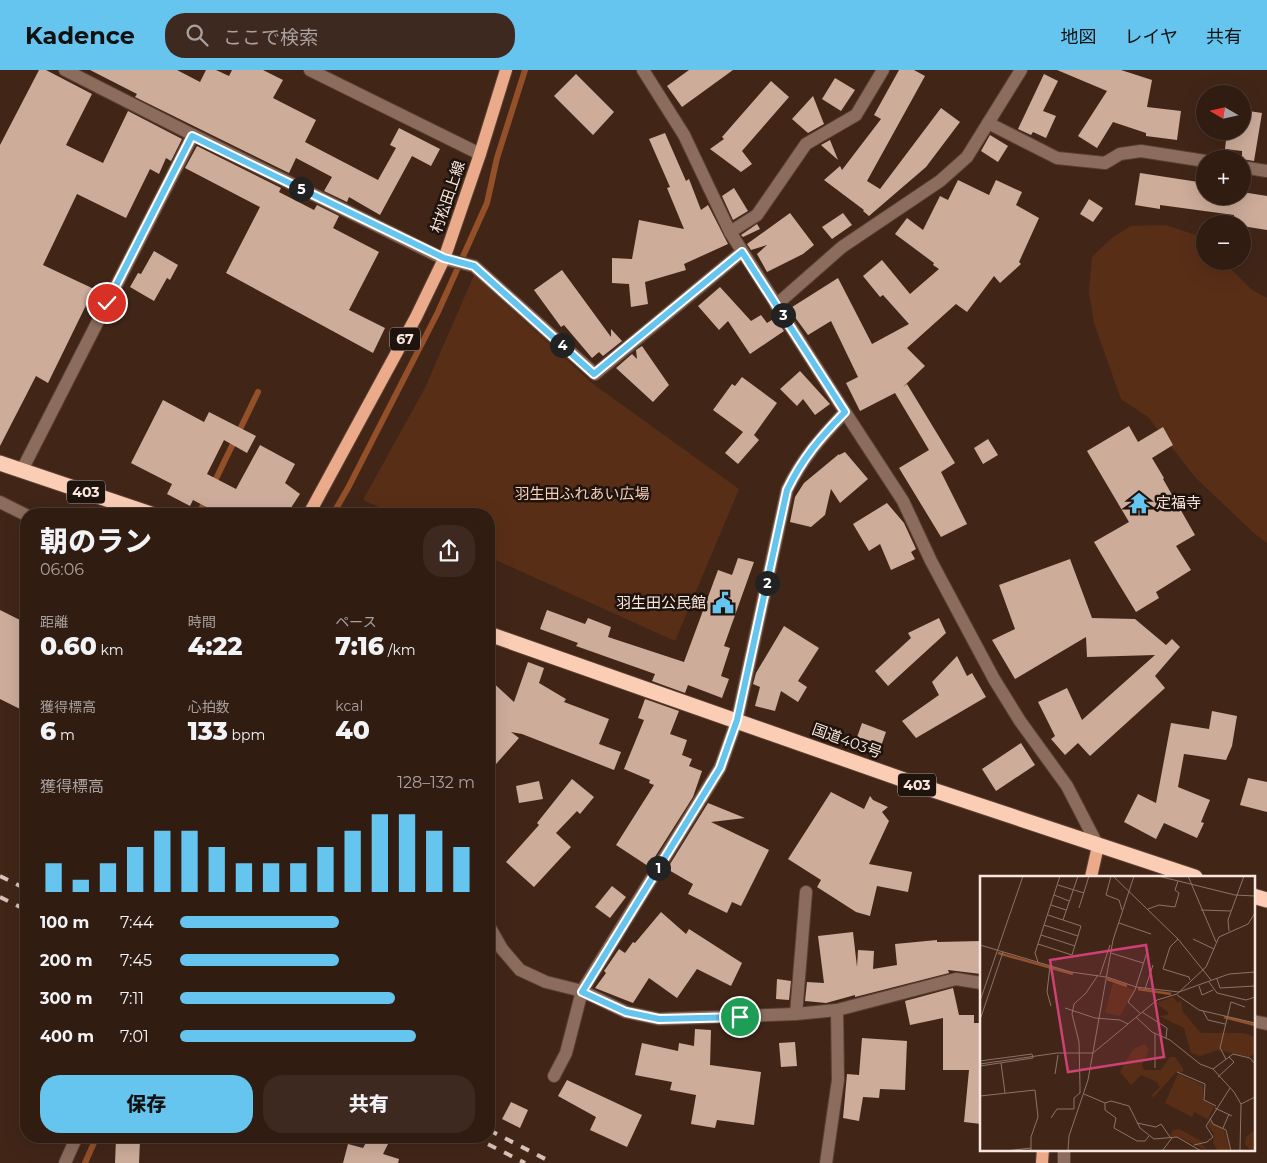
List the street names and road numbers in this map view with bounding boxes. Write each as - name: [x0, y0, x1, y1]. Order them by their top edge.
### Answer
- street label: 村松田上線: [426, 158, 469, 235]
- road number: 67: [390, 328, 420, 350]
- road number: 403: [67, 481, 105, 504]
- street label: 国道403号: [810, 719, 885, 762]
- road number: 403: [898, 774, 936, 796]

